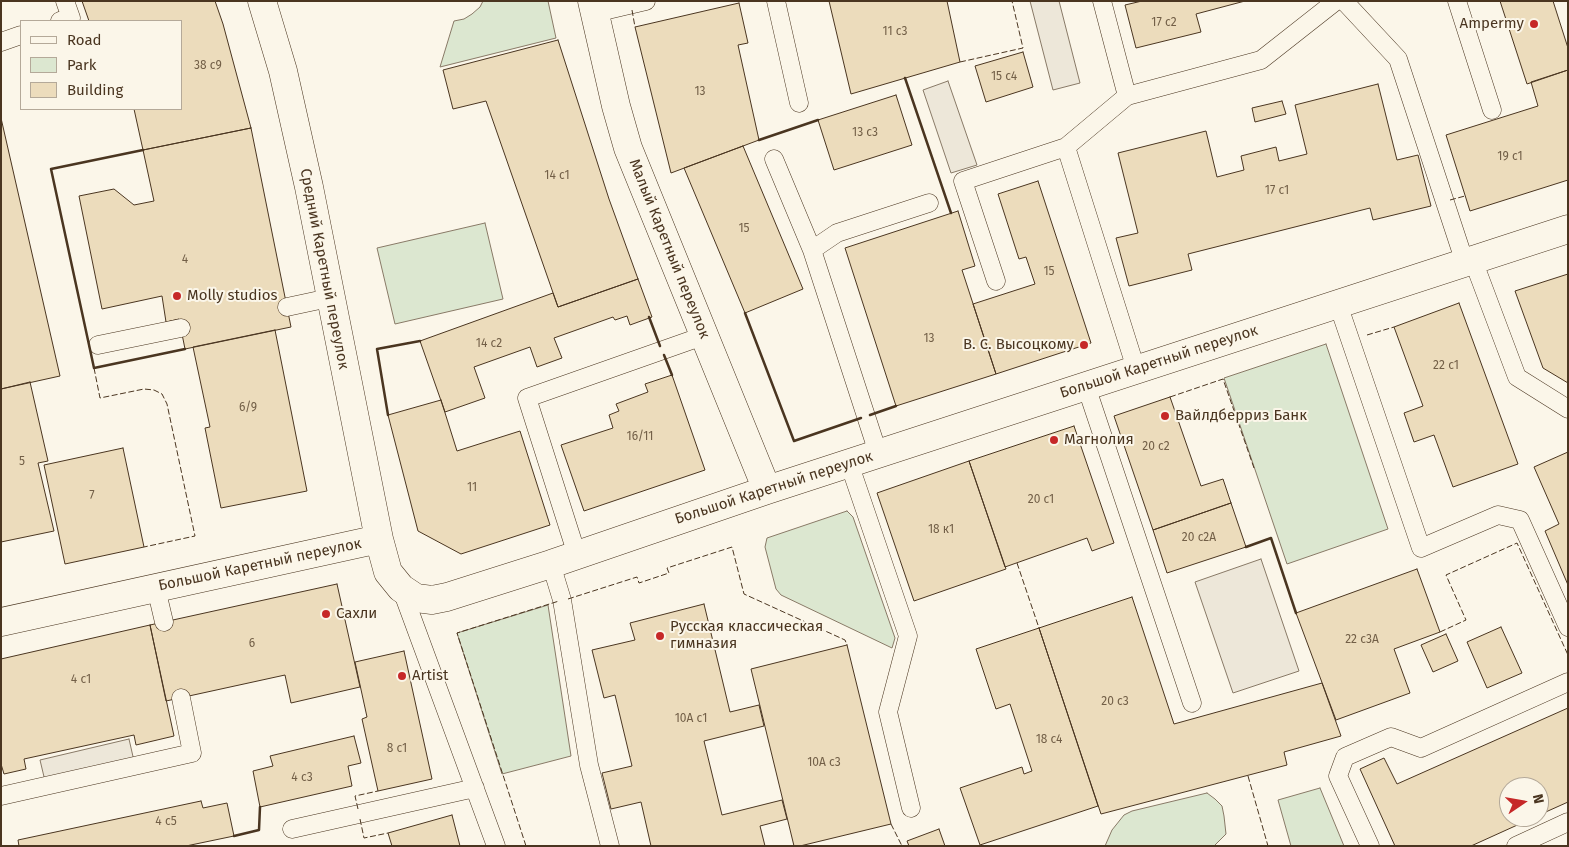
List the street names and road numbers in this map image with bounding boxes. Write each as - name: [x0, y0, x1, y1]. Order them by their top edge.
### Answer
- street label: Малый Каретный переулок: [625, 157, 713, 341]
- street label: Средний Каретный переулок: [296, 167, 352, 371]
- street label: Большой Каретный переулок: [1058, 321, 1260, 403]
- street label: Большой Каретный переулок: [673, 447, 875, 529]
- street label: Большой Каретный переулок: [157, 535, 363, 595]

